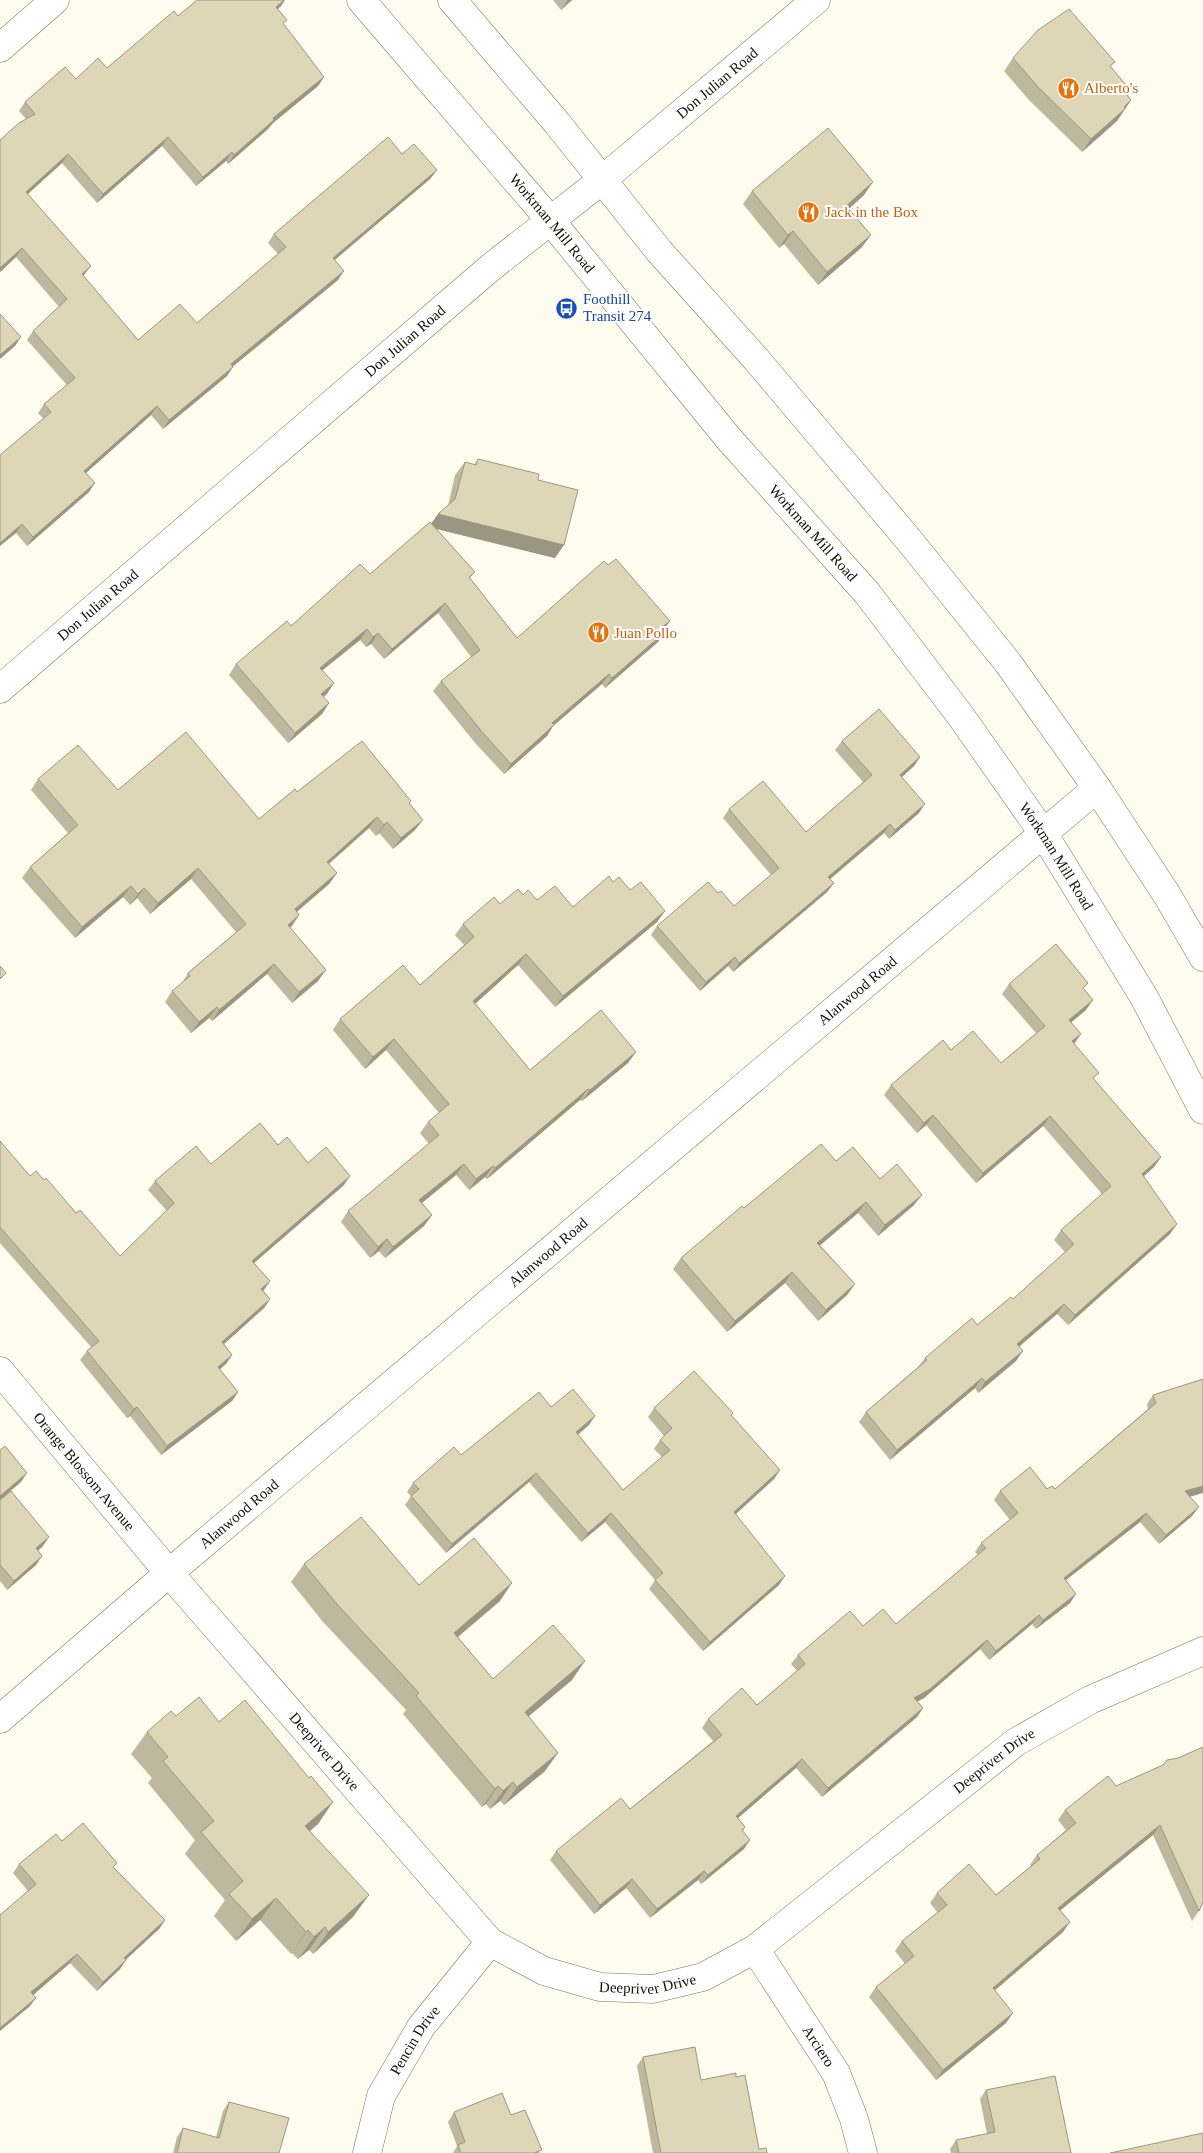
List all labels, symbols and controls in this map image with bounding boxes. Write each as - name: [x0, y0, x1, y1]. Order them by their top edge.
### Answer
- street label: Don Julian Road: [673, 44, 761, 122]
- restaurant icon: Alberto's: [1056, 76, 1080, 100]
- place label: Alberto's: [1084, 80, 1139, 96]
- street label: Workman Mill Road: [506, 171, 598, 276]
- restaurant icon: Jack in the Box: [797, 200, 821, 224]
- place label: Jack in the Box: [825, 204, 918, 220]
- place label: Foothill Transit 274: [583, 291, 652, 324]
- bus stop icon: Foothill Transit 274: [555, 296, 579, 320]
- street label: Don Julian Road: [362, 302, 449, 380]
- street label: Workman Mill Road: [766, 481, 861, 585]
- street label: Don Julian Road: [54, 566, 142, 644]
- restaurant icon: Juan Pollo: [586, 621, 610, 645]
- place label: Juan Pollo: [614, 625, 677, 641]
- street label: Workman Mill Road: [1016, 800, 1097, 913]
- street label: Alanwood Road: [815, 953, 900, 1028]
- street label: Alanwood Road: [506, 1214, 591, 1290]
- street label: Orange Blossom Avenue: [30, 1409, 138, 1534]
- street label: Alanwood Road: [196, 1476, 282, 1552]
- street label: Deepriver Drive: [286, 1709, 363, 1794]
- street label: Deepriver Drive: [950, 1725, 1038, 1796]
- street label: Deepriver Drive: [599, 1971, 698, 1997]
- street label: Pencin Drive: [387, 2002, 443, 2078]
- street label: Arciero: [799, 2023, 838, 2070]

